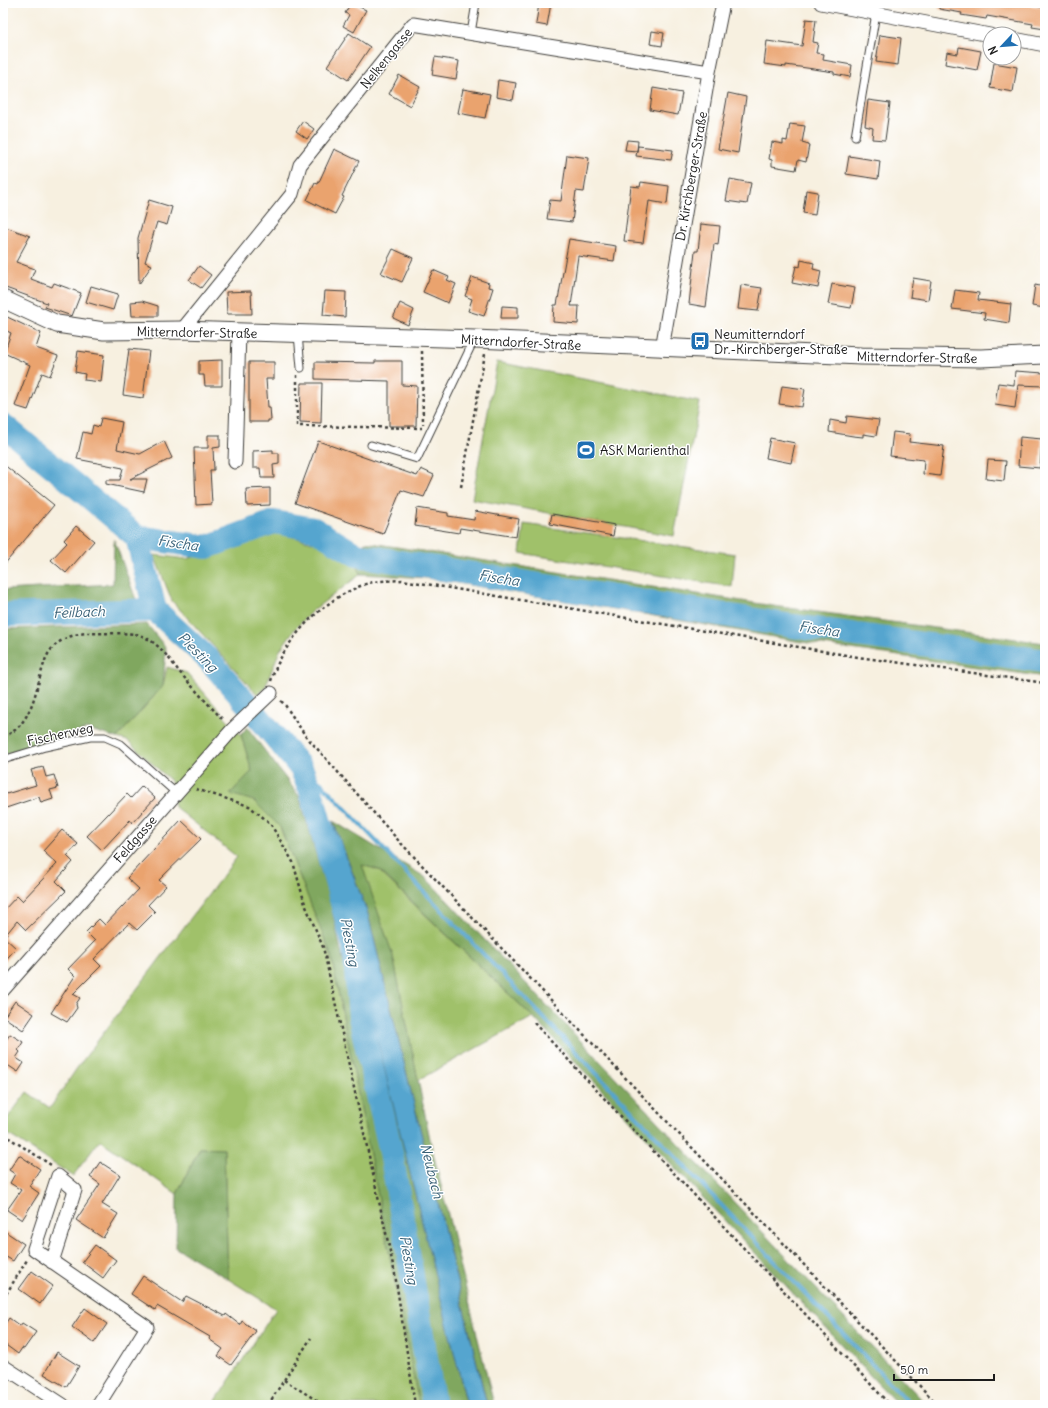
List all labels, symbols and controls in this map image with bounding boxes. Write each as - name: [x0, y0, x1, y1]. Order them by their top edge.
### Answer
- street label: Nelkengasse: [357, 24, 416, 92]
- north arrow: [982, 26, 1022, 66]
- text: N: [985, 44, 1001, 57]
- street label: Dr. Kirchberger-Straße: [672, 110, 711, 242]
- street label: Mitterndorfer-Straße: [136, 323, 258, 342]
- place label: Neumitterndorf Dr.-Kirchberger-Straße: [714, 326, 848, 358]
- bus stop icon: Neumitterndorf Dr.-Kirchberger-Straße: [689, 330, 711, 352]
- street label: Mitterndorfer-Straße: [460, 331, 582, 354]
- street label: Mitterndorfer-Straße: [856, 348, 978, 367]
- sports icon: ASK Marienthal: [575, 439, 597, 461]
- place label: ASK Marienthal: [600, 442, 689, 459]
- water label: Fischa: [157, 531, 200, 555]
- water label: Fischa: [478, 566, 521, 590]
- water label: Feilbach: [53, 602, 106, 622]
- water label: Fischa: [798, 617, 841, 641]
- water label: Piesting: [174, 628, 223, 677]
- street label: Fischerweg: [26, 719, 95, 750]
- street label: Feldgasse: [110, 812, 161, 867]
- water label: Piesting: [336, 916, 364, 969]
- water label: Neubach: [416, 1142, 448, 1201]
- water label: Piesting: [396, 1234, 422, 1287]
- scale bar: [894, 1356, 994, 1382]
- text: 50 m: [900, 1362, 929, 1377]

